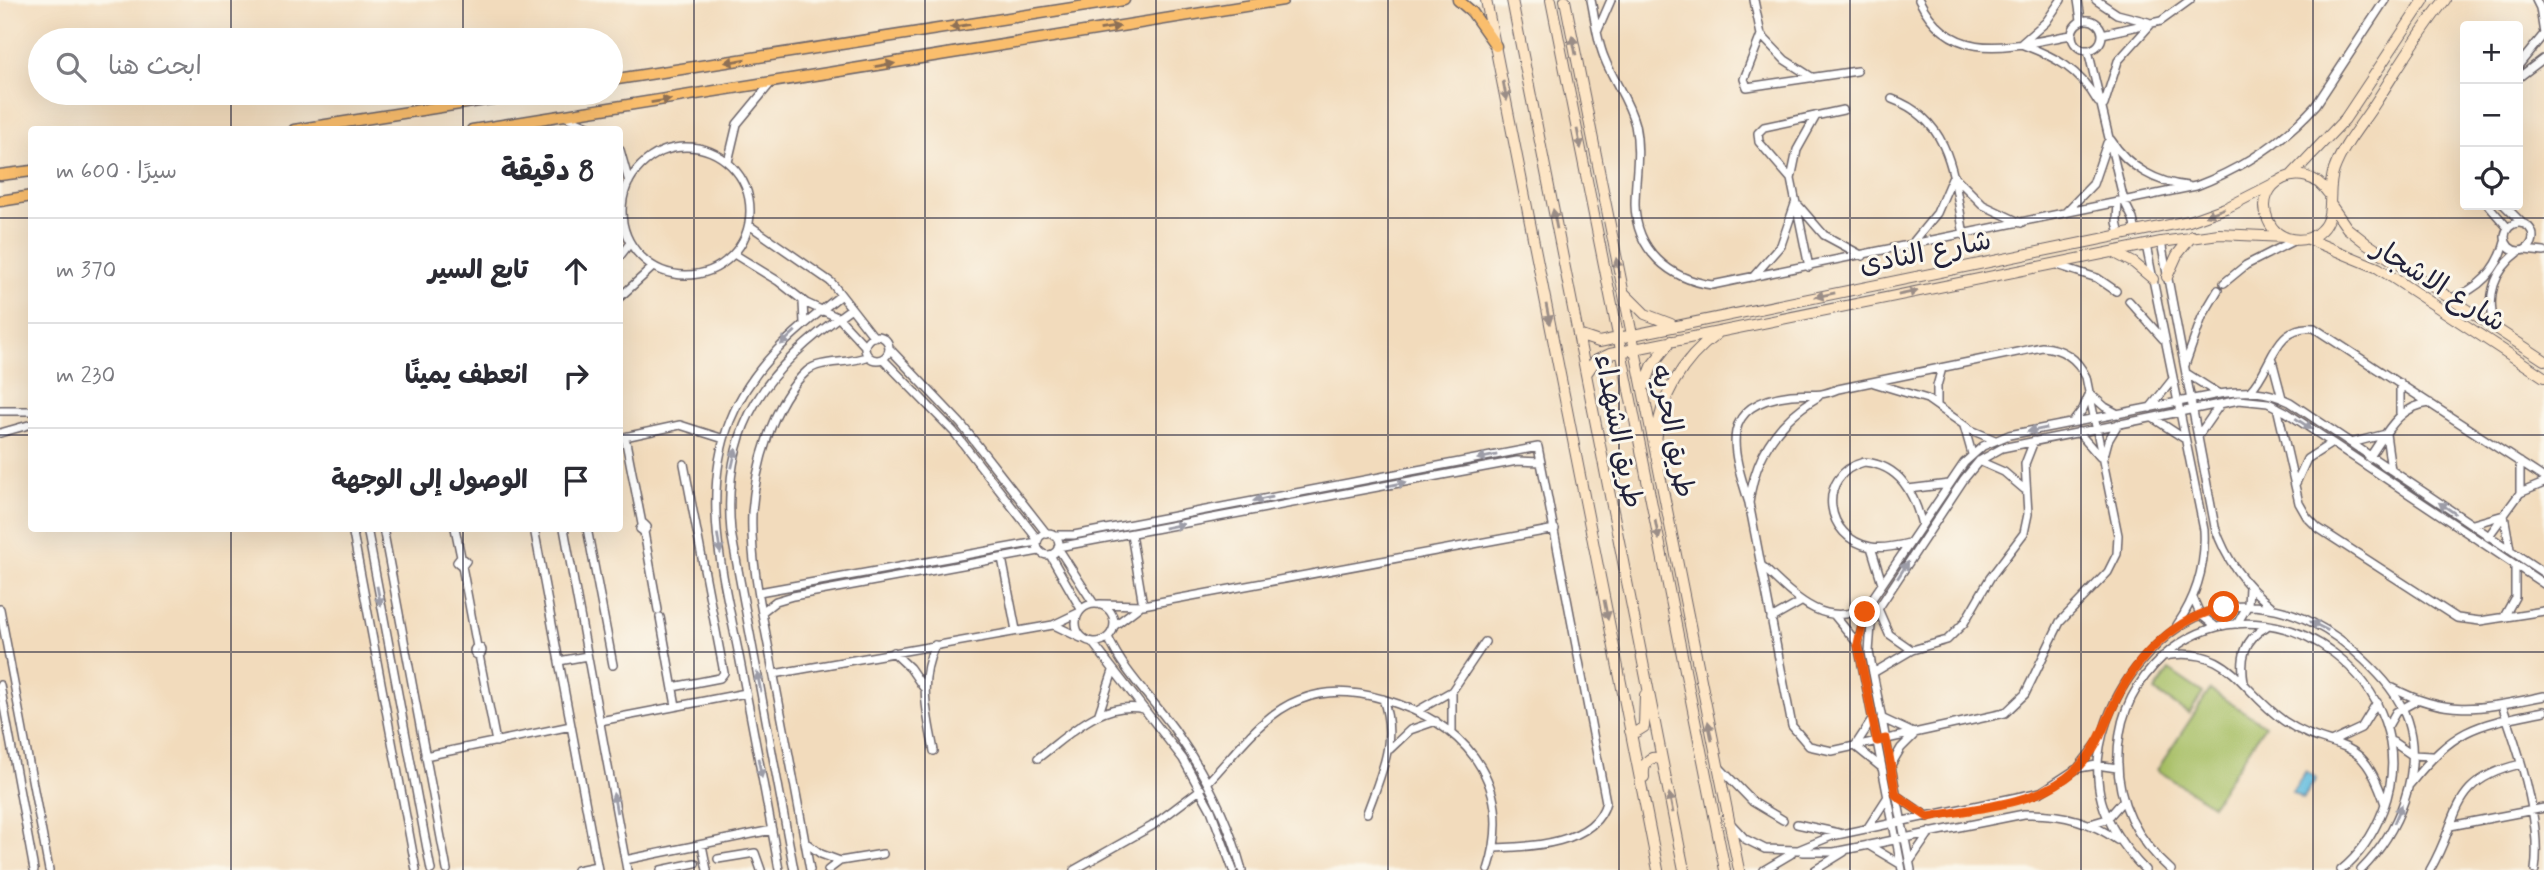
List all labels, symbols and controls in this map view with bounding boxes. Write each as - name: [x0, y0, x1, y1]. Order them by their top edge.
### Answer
- one-way arrow: [949, 21, 971, 32]
- map controls: [2460, 21, 2523, 210]
- button: +: [2460, 21, 2523, 84]
- one-way arrow: [1099, 22, 1121, 33]
- search box: [28, 28, 623, 105]
- one-way arrow: [1568, 34, 1579, 56]
- icon: search: [52, 48, 90, 86]
- text: ابحث هنا: [108, 50, 202, 84]
- one-way arrow: [724, 56, 746, 67]
- one-way arrow: [874, 59, 896, 70]
- one-way arrow: [1500, 80, 1511, 102]
- button: −: [2460, 84, 2523, 147]
- one-way arrow: [650, 95, 672, 106]
- one-way arrow: [1574, 128, 1585, 150]
- button: locate: [2460, 147, 2523, 210]
- text: 8 دقيقة: [501, 152, 595, 191]
- text: سيرًا · 600 m: [56, 157, 177, 187]
- one-way arrow: [2205, 206, 2226, 217]
- one-way arrow: [1549, 208, 1560, 230]
- street label: شارع النادى: [1856, 223, 1995, 284]
- street label: شارع الاشجار: [2363, 230, 2512, 342]
- icon: ahead: [557, 252, 595, 290]
- text: تابع السير: [428, 254, 528, 288]
- text: 370 m: [56, 256, 116, 286]
- one-way arrow: [1613, 257, 1624, 279]
- one-way arrow: [1897, 287, 1919, 298]
- one-way arrow: [1814, 289, 1836, 300]
- one-way arrow: [1543, 303, 1554, 325]
- one-way arrow: [780, 329, 797, 345]
- street label: طريق الشهداء: [1584, 351, 1651, 512]
- icon: right: [557, 357, 595, 395]
- text: انعطف يمينًا: [405, 359, 528, 393]
- text: 230 m: [56, 361, 115, 391]
- street label: طريق الحريه: [1641, 362, 1703, 501]
- one-way arrow: [2295, 417, 2313, 431]
- one-way arrow: [2025, 425, 2047, 436]
- one-way arrow: [729, 447, 740, 469]
- one-way arrow: [1476, 452, 1498, 463]
- icon: arrive: [557, 462, 595, 500]
- text: الوصول إلى الوجهة: [331, 464, 528, 498]
- one-way arrow: [1386, 478, 1408, 489]
- one-way arrow: [1252, 494, 1274, 505]
- one-way arrow: [2437, 502, 2456, 515]
- one-way arrow: [1652, 519, 1663, 541]
- one-way arrow: [1163, 520, 1185, 531]
- one-way arrow: [714, 533, 725, 555]
- one-way arrow: [1896, 561, 1910, 579]
- one-way arrow: [374, 585, 385, 607]
- route start: [2208, 591, 2239, 622]
- route end: [1849, 596, 1880, 627]
- one-way arrow: [1601, 599, 1612, 621]
- one-way arrow: [2309, 621, 2329, 632]
- one-way arrow: [753, 671, 764, 693]
- one-way arrow: [1705, 720, 1716, 742]
- one-way arrow: [755, 757, 766, 779]
- one-way arrow: [609, 792, 620, 814]
- one-way arrow: [1665, 792, 1676, 814]
- one-way arrow: [2393, 803, 2404, 824]

